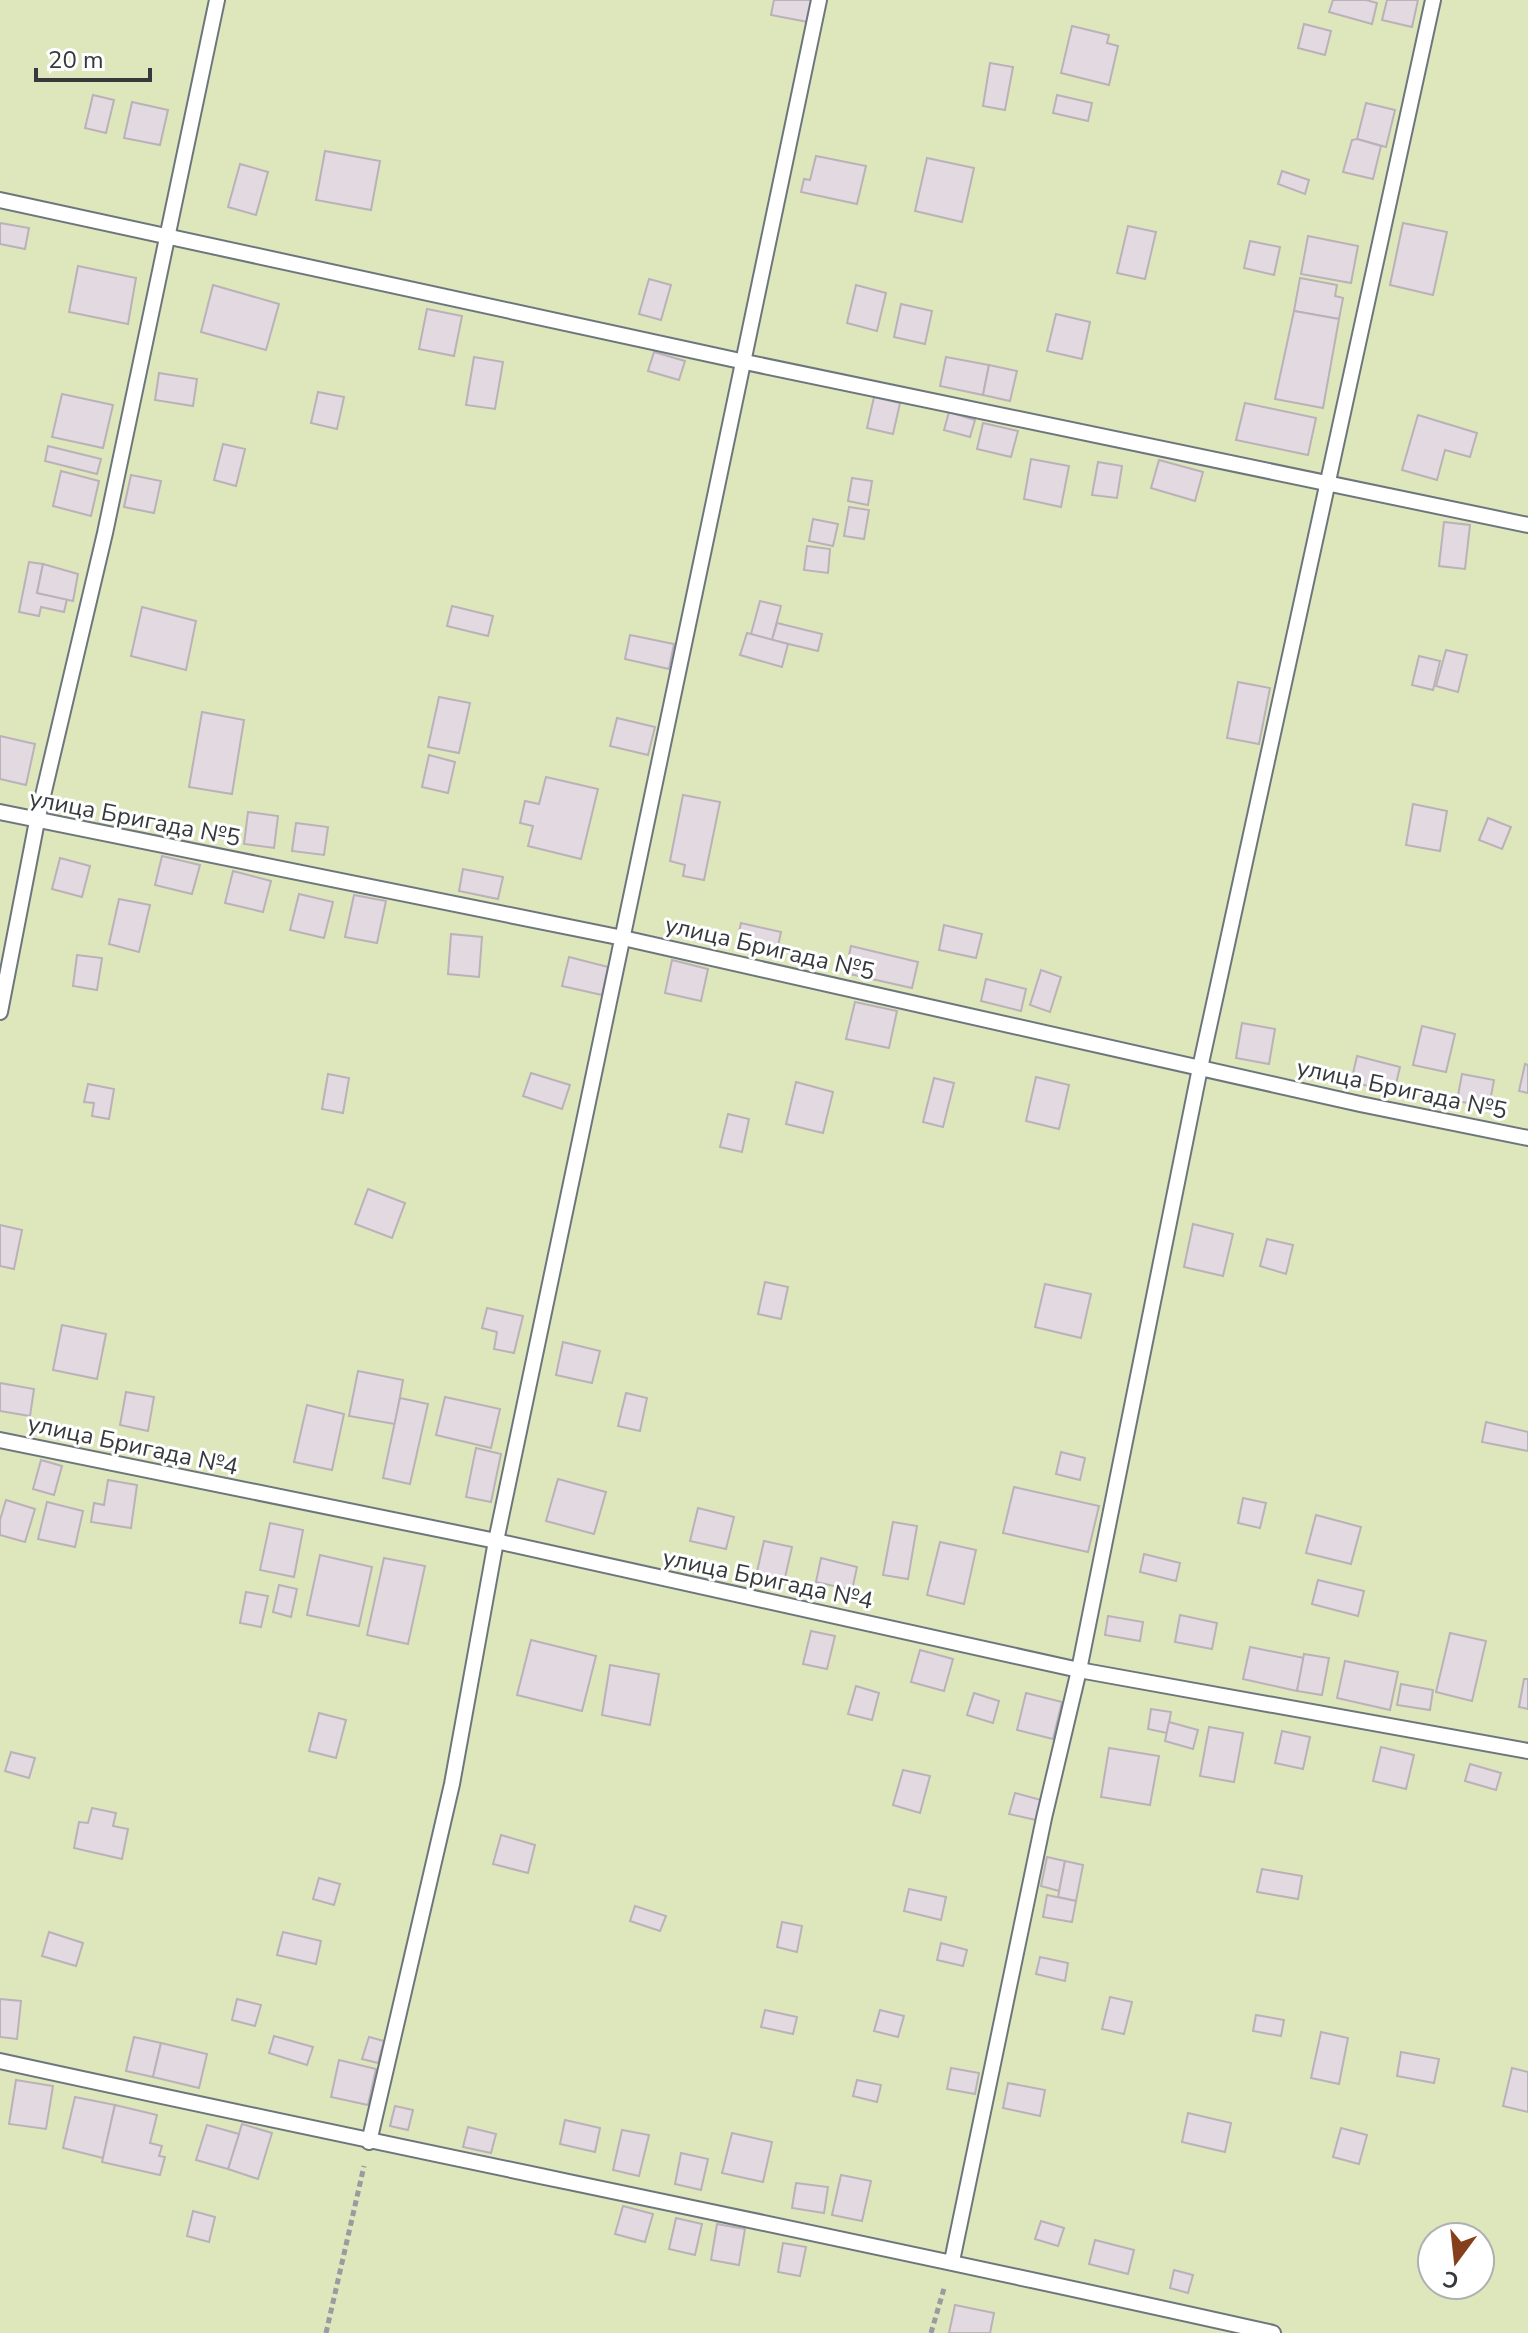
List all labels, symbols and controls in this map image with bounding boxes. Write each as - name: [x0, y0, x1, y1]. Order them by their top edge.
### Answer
- scale bar: [36, 32, 150, 82]
- text: 20 m: [48, 44, 104, 76]
- street label: улица Бригада №5: [27, 782, 243, 854]
- street label: улица Бригада №5: [662, 908, 878, 988]
- street label: улица Бригада №5: [1294, 1051, 1510, 1127]
- street label: улица Бригада №4: [25, 1407, 241, 1483]
- street label: улица Бригада №4: [660, 1541, 876, 1617]
- north arrow: [1416, 2221, 1496, 2301]
- text: С: [1440, 2263, 1462, 2296]

